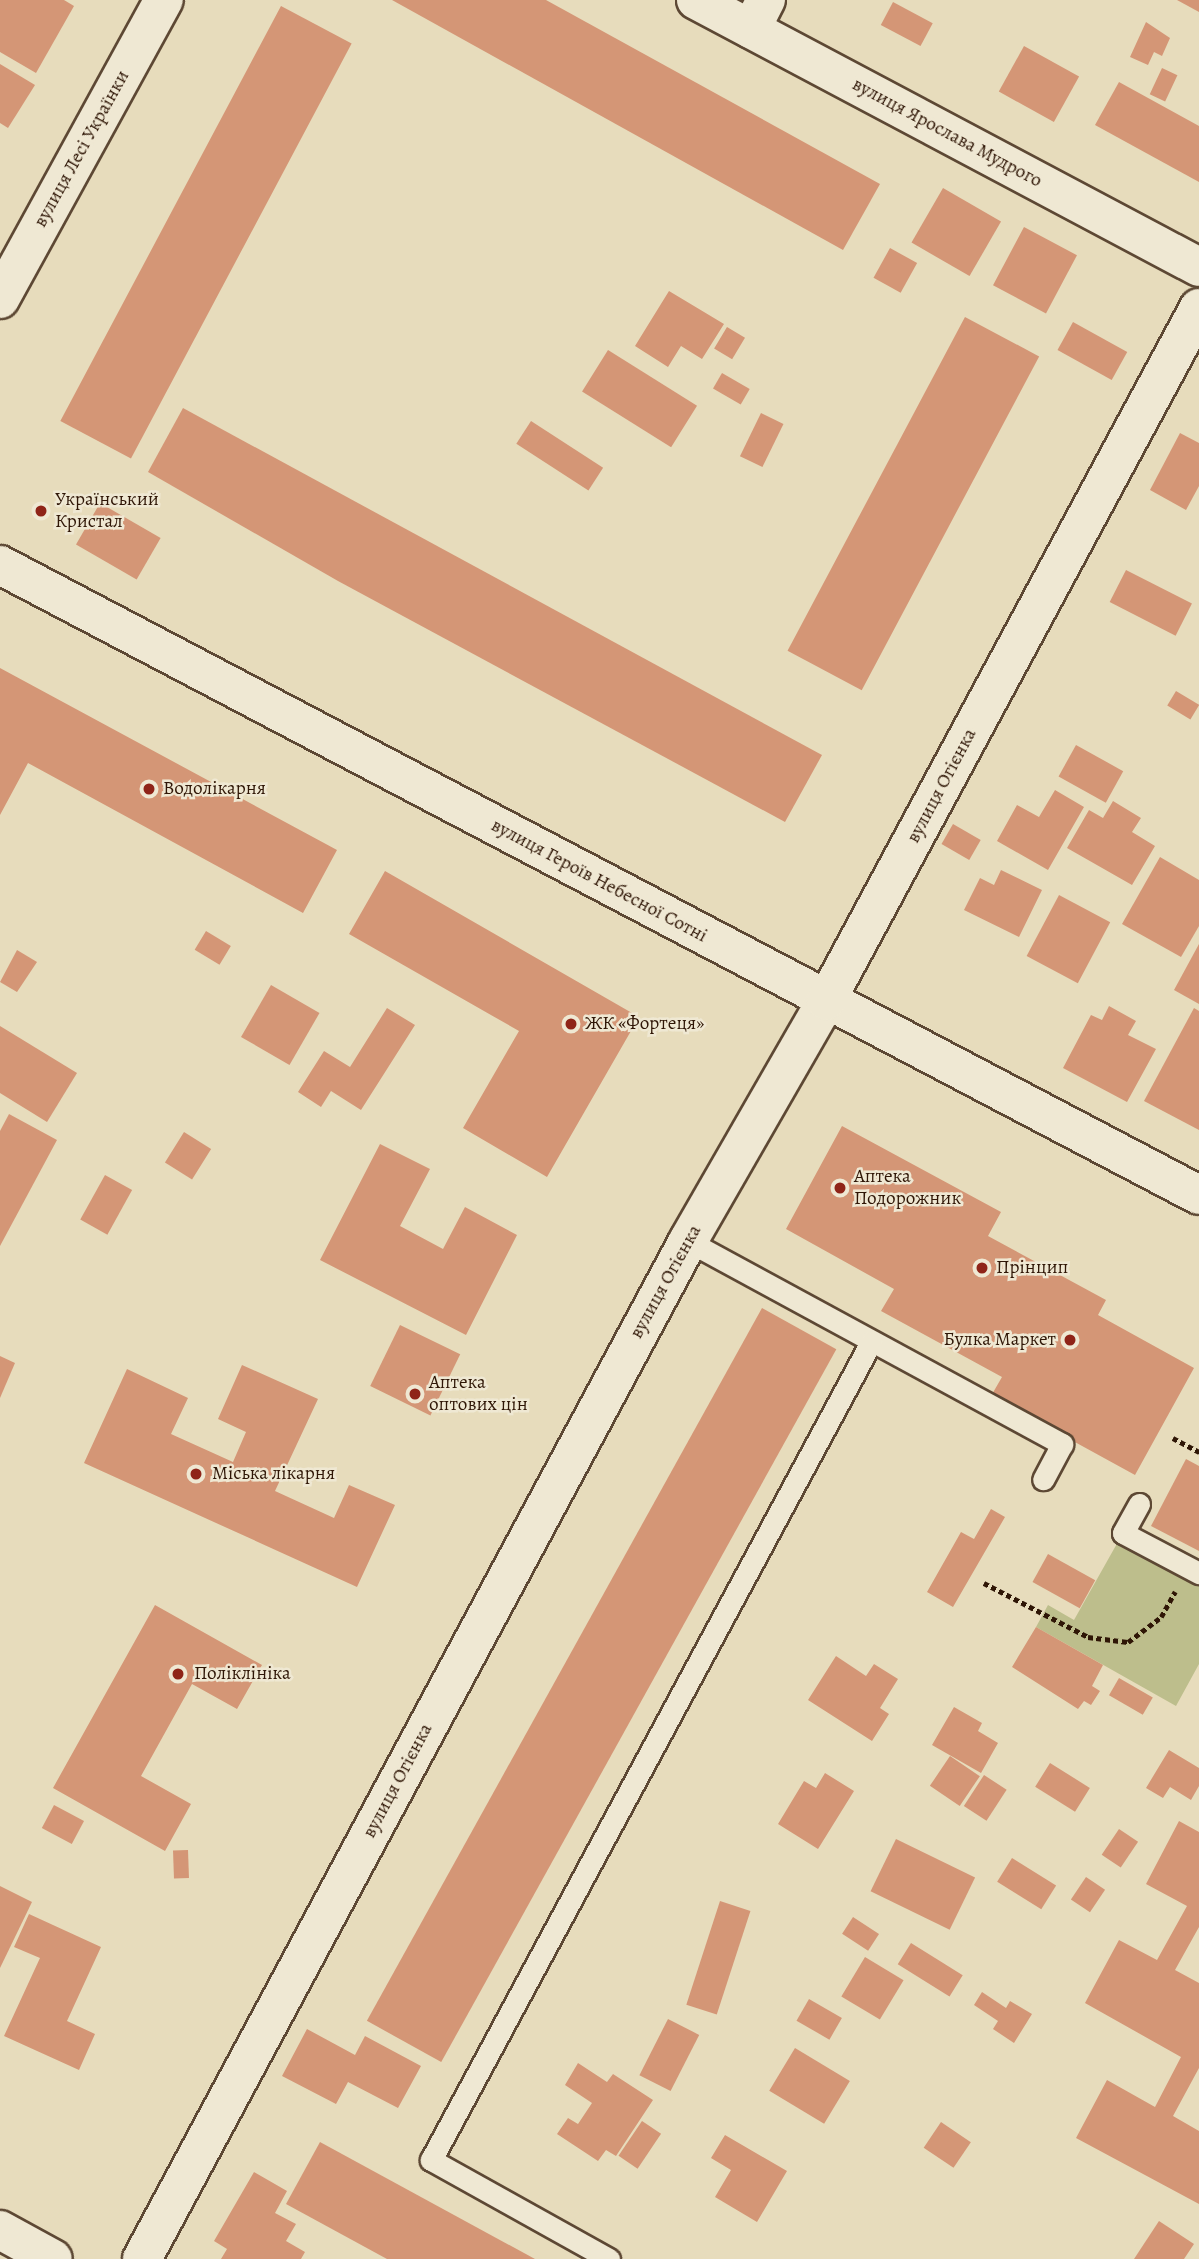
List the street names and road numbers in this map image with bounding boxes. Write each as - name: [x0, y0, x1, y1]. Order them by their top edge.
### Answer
- street label: вулиця Лесі Українки: [29, 67, 135, 231]
- street label: вулиця Ярослава Мудрого: [848, 73, 1046, 193]
- street label: вулиця Огієнка: [902, 725, 982, 847]
- street label: вулиця Героїв Небесної Сотні: [487, 814, 711, 948]
- street label: вулиця Огієнка: [625, 1221, 707, 1343]
- street label: вулиця Огієнка: [358, 1720, 438, 1842]

